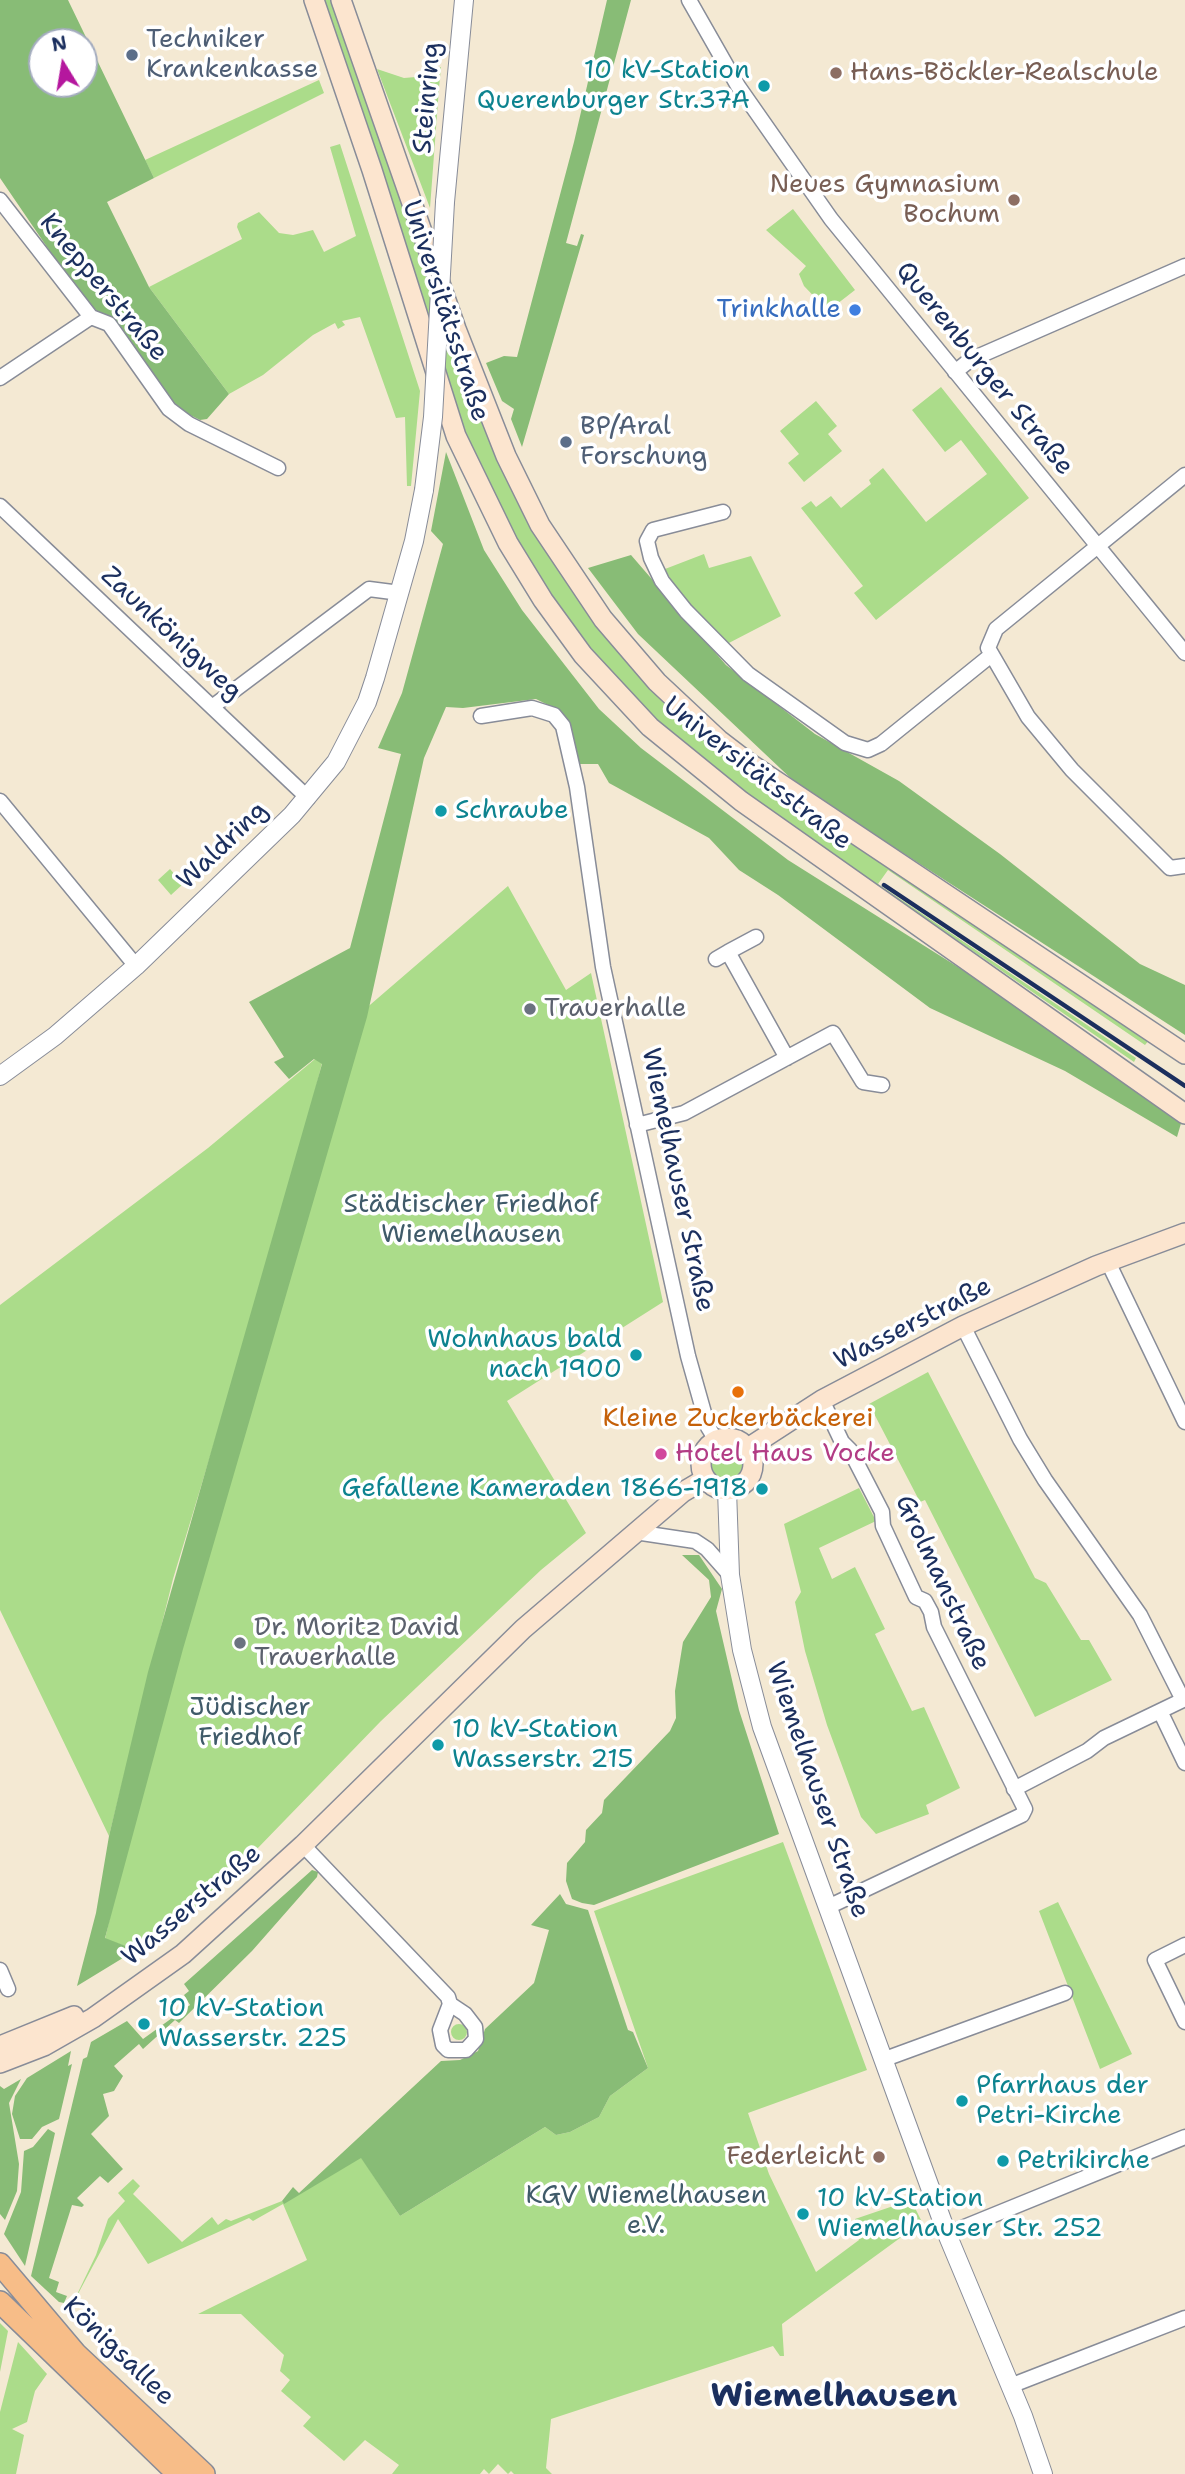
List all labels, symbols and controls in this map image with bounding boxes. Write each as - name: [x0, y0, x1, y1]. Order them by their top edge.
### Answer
- place label: Techniker Krankenkasse: [146, 24, 319, 86]
- north arrow: [28, 28, 98, 98]
- text: N: [50, 30, 69, 58]
- street label: Steinring: [408, 41, 448, 155]
- marker: Techniker Krankenkasse: [124, 47, 140, 63]
- place label: 10 kV-Station Querenburger Str.37A: [477, 55, 750, 116]
- place label: Hans-Böckler-Realschule: [850, 57, 1159, 89]
- marker: Hans-Böckler-Realschule: [828, 65, 844, 81]
- marker: 10 kV-Station Querenburger Str.37A: [756, 78, 772, 94]
- place label: Neues Gymnasium Bochum: [770, 169, 1000, 230]
- marker: Neues Gymnasium Bochum: [1006, 192, 1022, 208]
- street label: Universitätsstraße: [395, 197, 495, 425]
- street label: Knepperstraße: [32, 208, 174, 368]
- street label: Querenburger Straße: [888, 256, 1080, 482]
- place label: Trinkhalle: [717, 294, 841, 326]
- marker: Trinkhalle: [847, 302, 863, 318]
- place label: BP/Aral Forschung: [580, 411, 708, 472]
- marker: BP/Aral Forschung: [558, 434, 574, 450]
- street label: Zaunkönigweg: [94, 561, 248, 707]
- street label: Universitätsstraße: [657, 691, 857, 857]
- street label: Waldring: [171, 795, 275, 897]
- place label: Schraube: [455, 795, 569, 827]
- marker: Schraube: [433, 803, 449, 819]
- place label: Trauerhalle: [544, 993, 686, 1025]
- marker: Trauerhalle: [522, 1001, 538, 1017]
- street label: Wiemelhauser Straße: [634, 1045, 720, 1315]
- park label: Städtischer Friedhof Wiemelhausen: [344, 1189, 598, 1250]
- street label: Wasserstraße: [829, 1271, 997, 1377]
- place label: Wohnhaus bald nach 1900: [427, 1324, 622, 1386]
- marker: Wohnhaus bald nach 1900: [628, 1347, 644, 1363]
- marker: Kleine Zuckerbäckerei: [730, 1384, 746, 1400]
- place label: Kleine Zuckerbäckerei: [602, 1403, 874, 1435]
- place label: Hotel Haus Vocke: [675, 1438, 895, 1470]
- marker: Hotel Haus Vocke: [653, 1446, 669, 1462]
- place label: Gefallene Kameraden 1866-1918: [342, 1473, 748, 1505]
- marker: Gefallene Kameraden 1866-1918: [754, 1481, 770, 1497]
- street label: Grolmanstraße: [888, 1490, 996, 1676]
- place label: Dr. Moritz David Trauerhalle: [254, 1612, 459, 1674]
- marker: Dr. Moritz David Trauerhalle: [232, 1635, 248, 1651]
- street label: Wiemelhauser Straße: [758, 1658, 876, 1922]
- park label: Jüdischer Friedhof: [189, 1692, 311, 1754]
- place label: 10 kV-Station Wasserstr. 215: [452, 1714, 634, 1776]
- marker: 10 kV-Station Wasserstr. 215: [430, 1737, 446, 1753]
- street label: Wasserstraße: [116, 1839, 268, 1973]
- place label: 10 kV-Station Wasserstr. 225: [158, 1993, 347, 2054]
- marker: 10 kV-Station Wasserstr. 225: [136, 2016, 152, 2032]
- place label: Pfarrhaus der Petri-Kirche: [976, 2070, 1149, 2132]
- marker: Pfarrhaus der Petri-Kirche: [954, 2093, 970, 2109]
- place label: Federleicht: [726, 2141, 865, 2173]
- place label: Petrikirche: [1017, 2145, 1150, 2177]
- marker: Federleicht: [871, 2149, 887, 2165]
- marker: Petrikirche: [995, 2153, 1011, 2169]
- park label: KGV Wiemelhausen e.V.: [525, 2180, 767, 2242]
- place label: 10 kV-Station Wiemelhauser Str. 252: [817, 2183, 1103, 2244]
- marker: 10 kV-Station Wiemelhauser Str. 252: [795, 2206, 811, 2222]
- street label: Königsallee: [56, 2291, 180, 2413]
- district label: Wiemelhausen: [711, 2377, 957, 2417]

